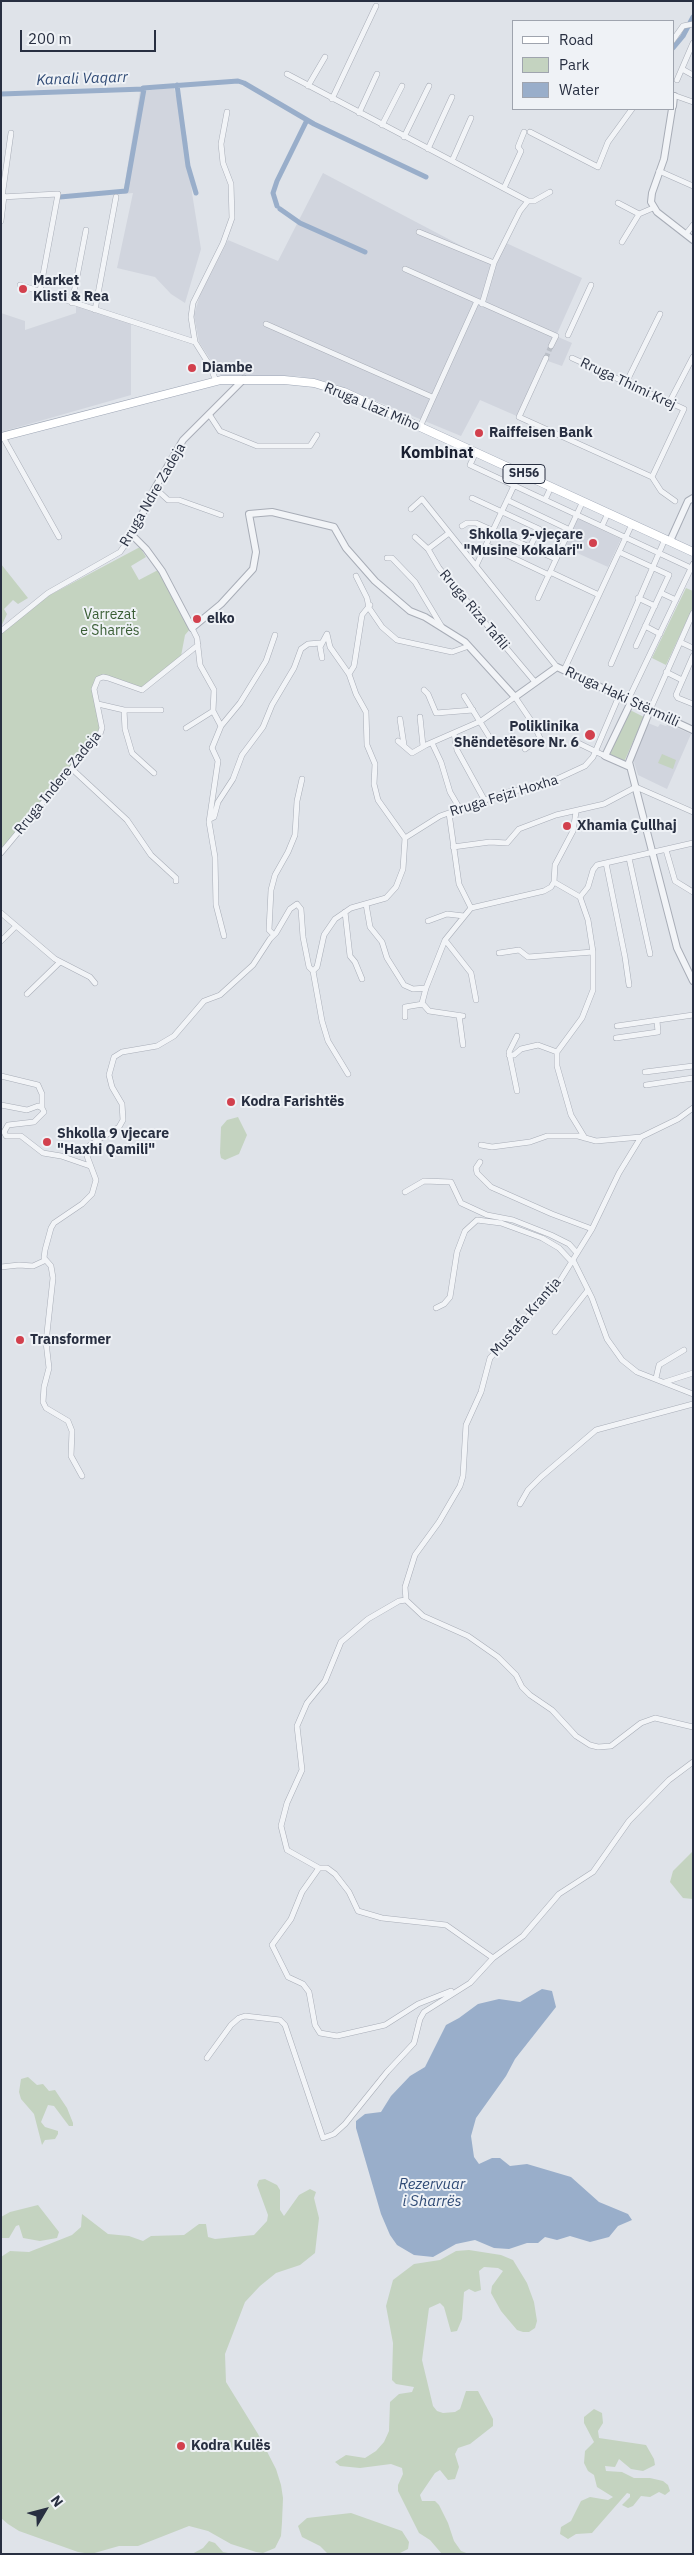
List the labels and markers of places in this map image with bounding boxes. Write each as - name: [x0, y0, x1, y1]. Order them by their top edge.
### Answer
- place label: Market Klisti & Rea: [33, 273, 109, 306]
- marker: Market Klisti & Rea: [17, 283, 29, 295]
- place label: Diambe: [202, 360, 253, 376]
- marker: Diambe: [186, 362, 198, 374]
- place label: Raiffeisen Bank: [489, 425, 593, 441]
- marker: Raiffeisen Bank: [473, 427, 485, 439]
- place label: Shkolla 9-vjeçare "Musine Kokalari": [464, 527, 583, 560]
- marker: Shkolla 9-vjeçare "Musine Kokalari": [587, 537, 599, 549]
- place label: elko: [207, 611, 235, 627]
- marker: elko: [191, 613, 203, 625]
- place label: Poliklinika Shëndetësore Nr. 6: [454, 719, 579, 752]
- marker: Poliklinika Shëndetësore Nr. 6: [583, 728, 597, 742]
- place label: Xhamia Çullhaj: [577, 818, 677, 834]
- marker: Xhamia Çullhaj: [561, 820, 573, 832]
- place label: Kodra Farishtës: [241, 1094, 344, 1110]
- marker: Kodra Farishtës: [225, 1096, 237, 1108]
- place label: Shkolla 9 vjecare "Haxhi Qamili": [57, 1126, 169, 1158]
- marker: Shkolla 9 vjecare "Haxhi Qamili": [41, 1136, 53, 1148]
- place label: Transformer: [30, 1332, 111, 1348]
- marker: Transformer: [14, 1334, 26, 1346]
- place label: Kodra Kulës: [191, 2438, 271, 2454]
- marker: Kodra Kulës: [175, 2440, 187, 2452]

